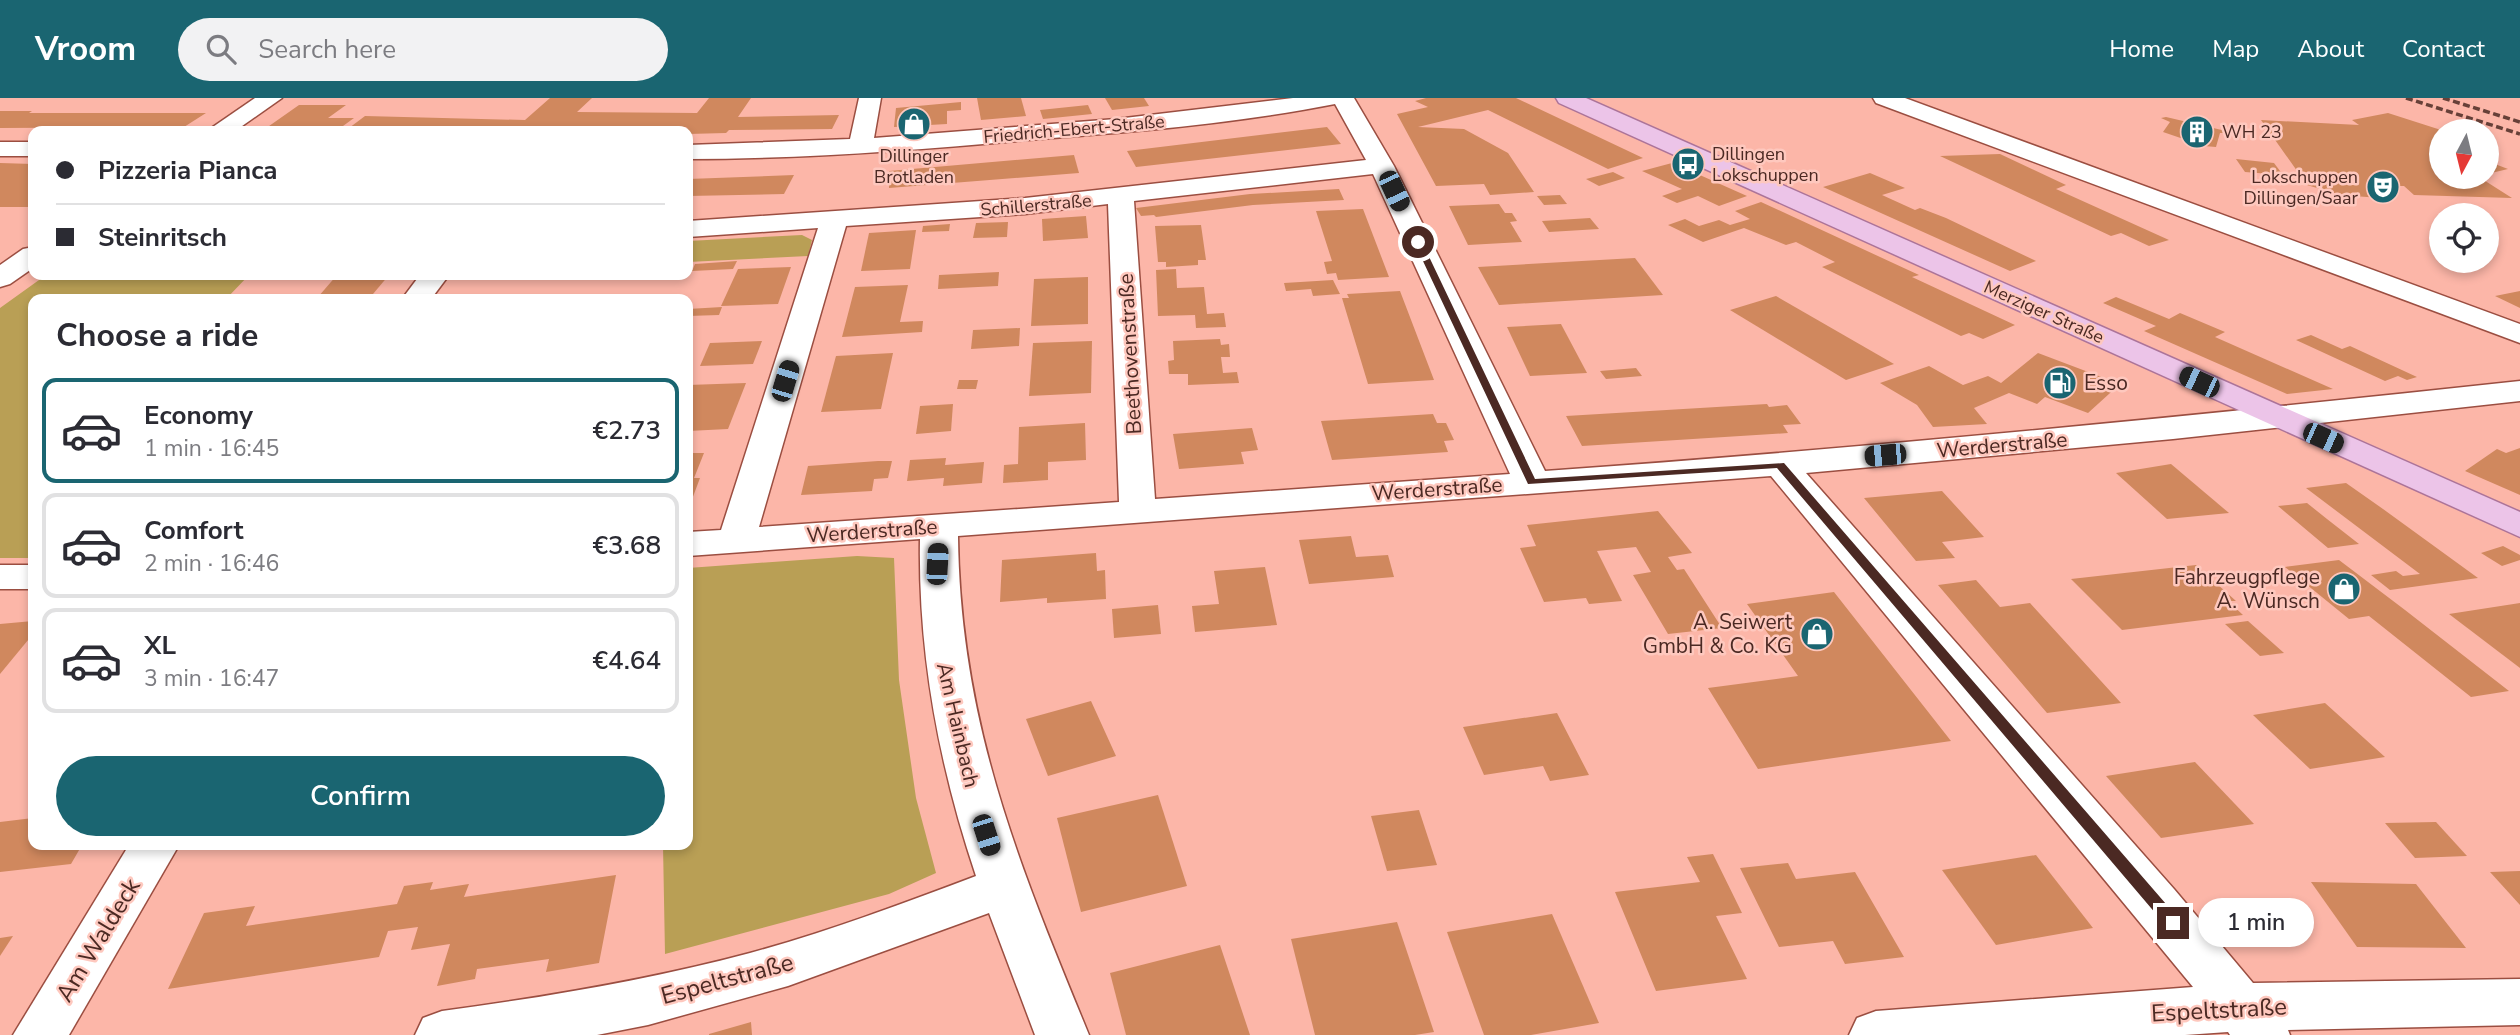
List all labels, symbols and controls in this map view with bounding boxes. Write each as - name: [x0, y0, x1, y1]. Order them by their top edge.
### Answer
- search box: [178, 18, 668, 81]
- text: Vroom: [35, 27, 136, 72]
- icon: search: [202, 30, 240, 68]
- text: Search here: [258, 32, 396, 67]
- text: Home: [2109, 33, 2174, 65]
- text: Map: [2212, 33, 2259, 65]
- text: About: [2297, 33, 2364, 65]
- text: Contact: [2402, 33, 2485, 65]
- shop icon: Dillinger Brotladen: [895, 105, 933, 143]
- street label: Friedrich-Ebert-Straße: [982, 109, 1166, 149]
- building icon: WH 23: [2178, 113, 2216, 151]
- north arrow: [2429, 119, 2499, 189]
- map controls: [2429, 119, 2499, 273]
- place label: WH 23: [2222, 120, 2282, 144]
- place label: Dillingen Lokschuppen: [1712, 142, 1819, 187]
- place label: Dillinger Brotladen: [874, 144, 954, 189]
- bus stop icon: Dillingen Lokschuppen: [1669, 145, 1707, 183]
- text: Pizzeria Pianca: [98, 153, 278, 188]
- place label: Lokschuppen Dillingen/Saar: [2243, 165, 2359, 210]
- car: [1376, 168, 1413, 214]
- theatre icon: Lokschuppen Dillingen/Saar: [2364, 168, 2402, 206]
- street label: Schillerstraße: [979, 188, 1093, 222]
- button: locate: [2429, 203, 2499, 273]
- text: Steinritsch: [98, 220, 227, 255]
- route start: [1402, 226, 1434, 258]
- street label: Beethovenstraße: [1112, 273, 1148, 435]
- street label: Merziger Straße: [1980, 275, 2108, 349]
- text: Choose a ride: [56, 314, 258, 357]
- car: [769, 358, 802, 404]
- fuel station icon: Esso: [2041, 364, 2079, 402]
- car: [2176, 364, 2223, 400]
- place label: Esso: [2084, 369, 2128, 397]
- text: Economy: [144, 398, 253, 433]
- icon: car: [60, 399, 123, 462]
- text: €2.73: [592, 413, 661, 448]
- car: [2300, 420, 2347, 456]
- street label: Werderstraße: [1935, 425, 2069, 465]
- text: 1 min · 16:45: [144, 433, 279, 464]
- car: [1864, 443, 1907, 467]
- street label: Werderstraße: [1371, 470, 1503, 508]
- street label: Werderstraße: [806, 512, 938, 550]
- text: Comfort: [144, 513, 244, 548]
- icon: car: [60, 514, 123, 577]
- text: €3.68: [592, 528, 661, 563]
- car: [926, 542, 949, 586]
- text: 2 min · 16:46: [144, 548, 279, 579]
- place label: Fahrzeugpflege A. Wünsch: [2174, 563, 2320, 615]
- shop icon: Fahrzeugpflege A. Wünsch: [2325, 570, 2363, 608]
- place label: A. Seiwert GmbH & Co. KG: [1643, 608, 1793, 660]
- shop icon: A. Seiwert GmbH & Co. KG: [1798, 615, 1836, 653]
- text: XL: [144, 628, 176, 663]
- icon: car: [60, 629, 123, 692]
- text: €4.64: [592, 643, 661, 678]
- street label: Am Hainbach: [930, 660, 986, 790]
- text: 3 min · 16:47: [144, 663, 279, 694]
- button: Confirm: [56, 756, 665, 836]
- car: [970, 812, 1003, 858]
- street label: Am Waldeck: [49, 871, 148, 1008]
- callout: 1 min: [2198, 898, 2313, 948]
- route end: [2157, 907, 2189, 939]
- text: 1 min: [2227, 907, 2285, 938]
- street label: Espeltstraße: [657, 946, 797, 1012]
- street label: Espeltstraße: [2150, 990, 2288, 1030]

